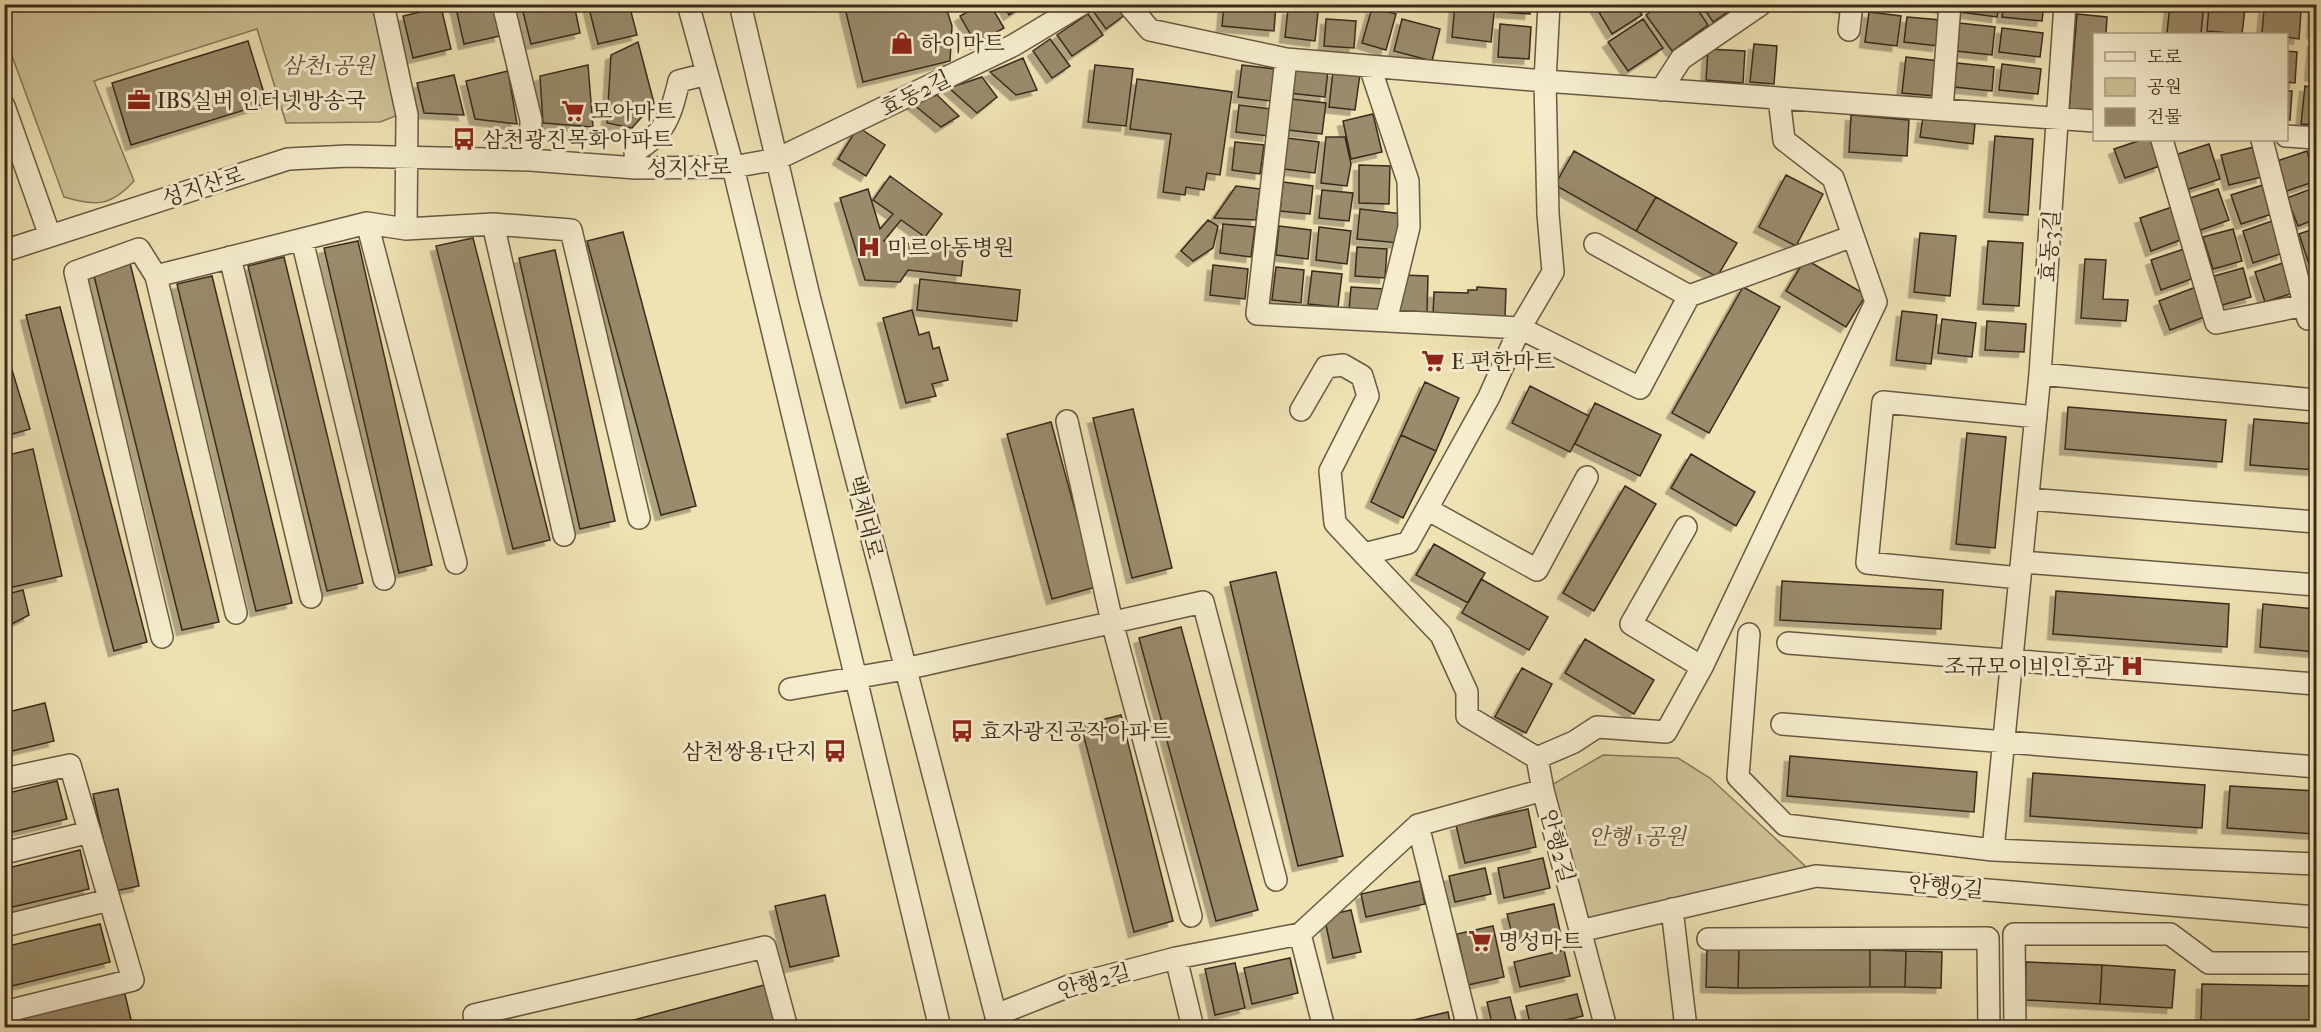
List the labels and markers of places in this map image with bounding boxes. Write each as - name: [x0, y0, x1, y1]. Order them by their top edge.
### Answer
- shop icon: 하이마트: [889, 30, 915, 56]
- place label: 하이마트: [920, 31, 1005, 57]
- office icon: IBS실버 인터넷방송국: [126, 87, 152, 113]
- place label: IBS실버 인터넷방송국: [157, 88, 366, 114]
- supermarket icon: 모아마트: [560, 98, 586, 124]
- place label: 모아마트: [591, 99, 676, 125]
- bus stop icon: 삼천광진목화아파트: [451, 126, 477, 152]
- place label: 삼천광진목화아파트: [482, 127, 673, 153]
- hospital icon: 미르아동병원: [856, 234, 882, 260]
- place label: 미르아동병원: [887, 235, 1015, 261]
- supermarket icon: E-편한마트: [1420, 348, 1446, 374]
- place label: E-편한마트: [1451, 349, 1555, 375]
- hospital icon: 조규모이비인후과: [2119, 653, 2145, 679]
- place label: 조규모이비인후과: [1944, 654, 2115, 680]
- bus stop icon: 효자광진공작아파트: [949, 718, 975, 744]
- place label: 효자광진공작아파트: [980, 719, 1171, 745]
- bus stop icon: 삼천쌍용1단지: [822, 738, 848, 764]
- place label: 삼천쌍용1단지: [682, 739, 817, 765]
- supermarket icon: 명성마트: [1467, 928, 1493, 954]
- place label: 명성마트: [1498, 929, 1583, 955]

